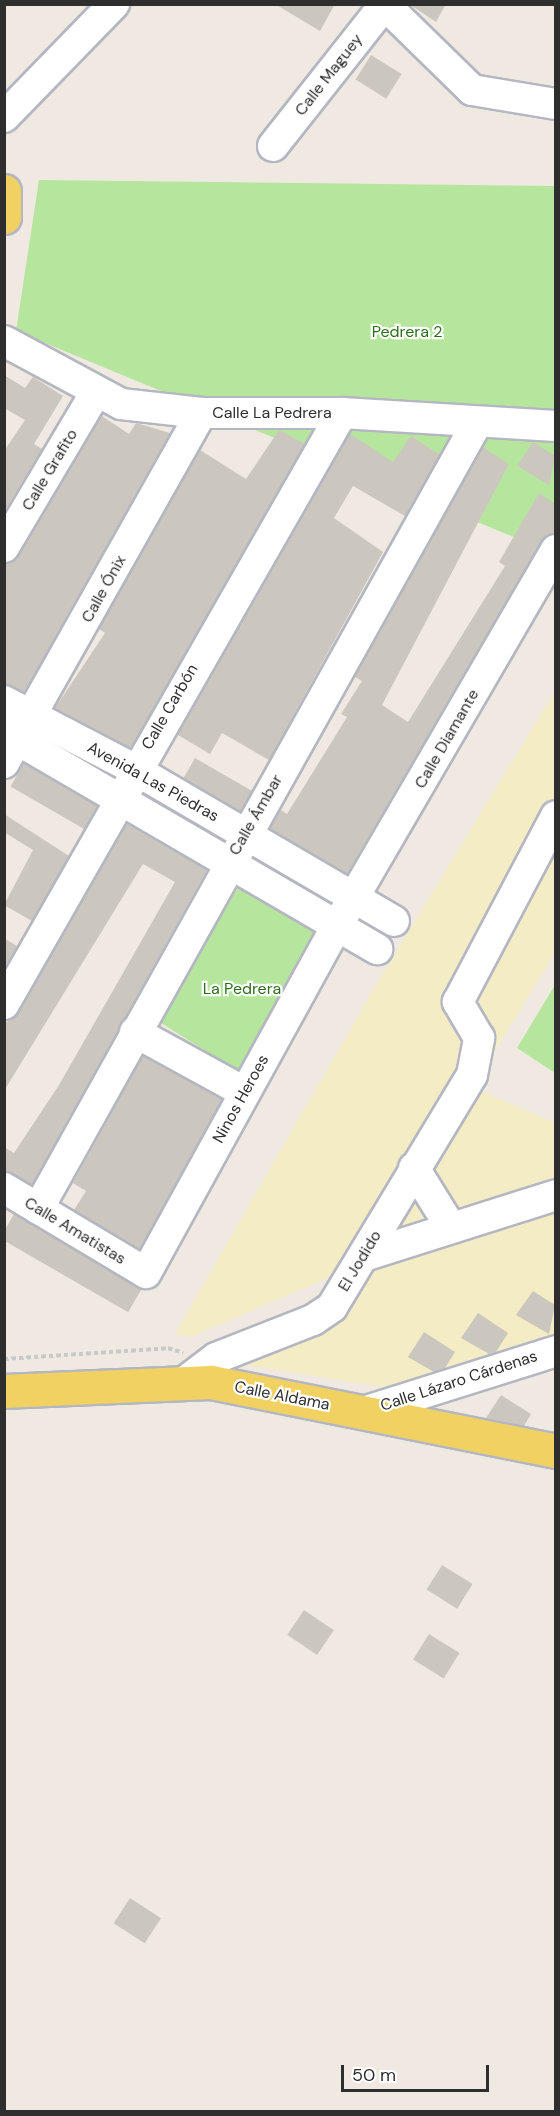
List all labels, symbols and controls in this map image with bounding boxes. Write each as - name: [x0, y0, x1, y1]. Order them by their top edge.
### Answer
- street label: Calle Maguey: [291, 30, 367, 120]
- park label: Pedrera 2: [372, 322, 442, 342]
- street label: Calle La Pedrera: [212, 403, 332, 423]
- street label: Calle Grafito: [18, 426, 82, 514]
- street label: Calle Ónix: [78, 552, 130, 626]
- street label: Calle Carbón: [138, 661, 202, 753]
- street label: Calle Diamante: [411, 686, 483, 792]
- street label: Avenida Las Piedras: [84, 738, 222, 826]
- street label: Calle Ámbar: [225, 771, 287, 859]
- park label: La Pedrera: [203, 979, 281, 999]
- street label: Ninos Heroes: [209, 1051, 273, 1147]
- street label: Calle Amatistas: [21, 1193, 129, 1269]
- street label: El Jodido: [334, 1227, 386, 1295]
- street label: Calle Lázaro Cárdenas: [378, 1347, 540, 1415]
- street label: Calle Aldama: [233, 1377, 331, 1415]
- scale bar: [344, 2053, 492, 2091]
- text: 50 m: [352, 2063, 396, 2087]

